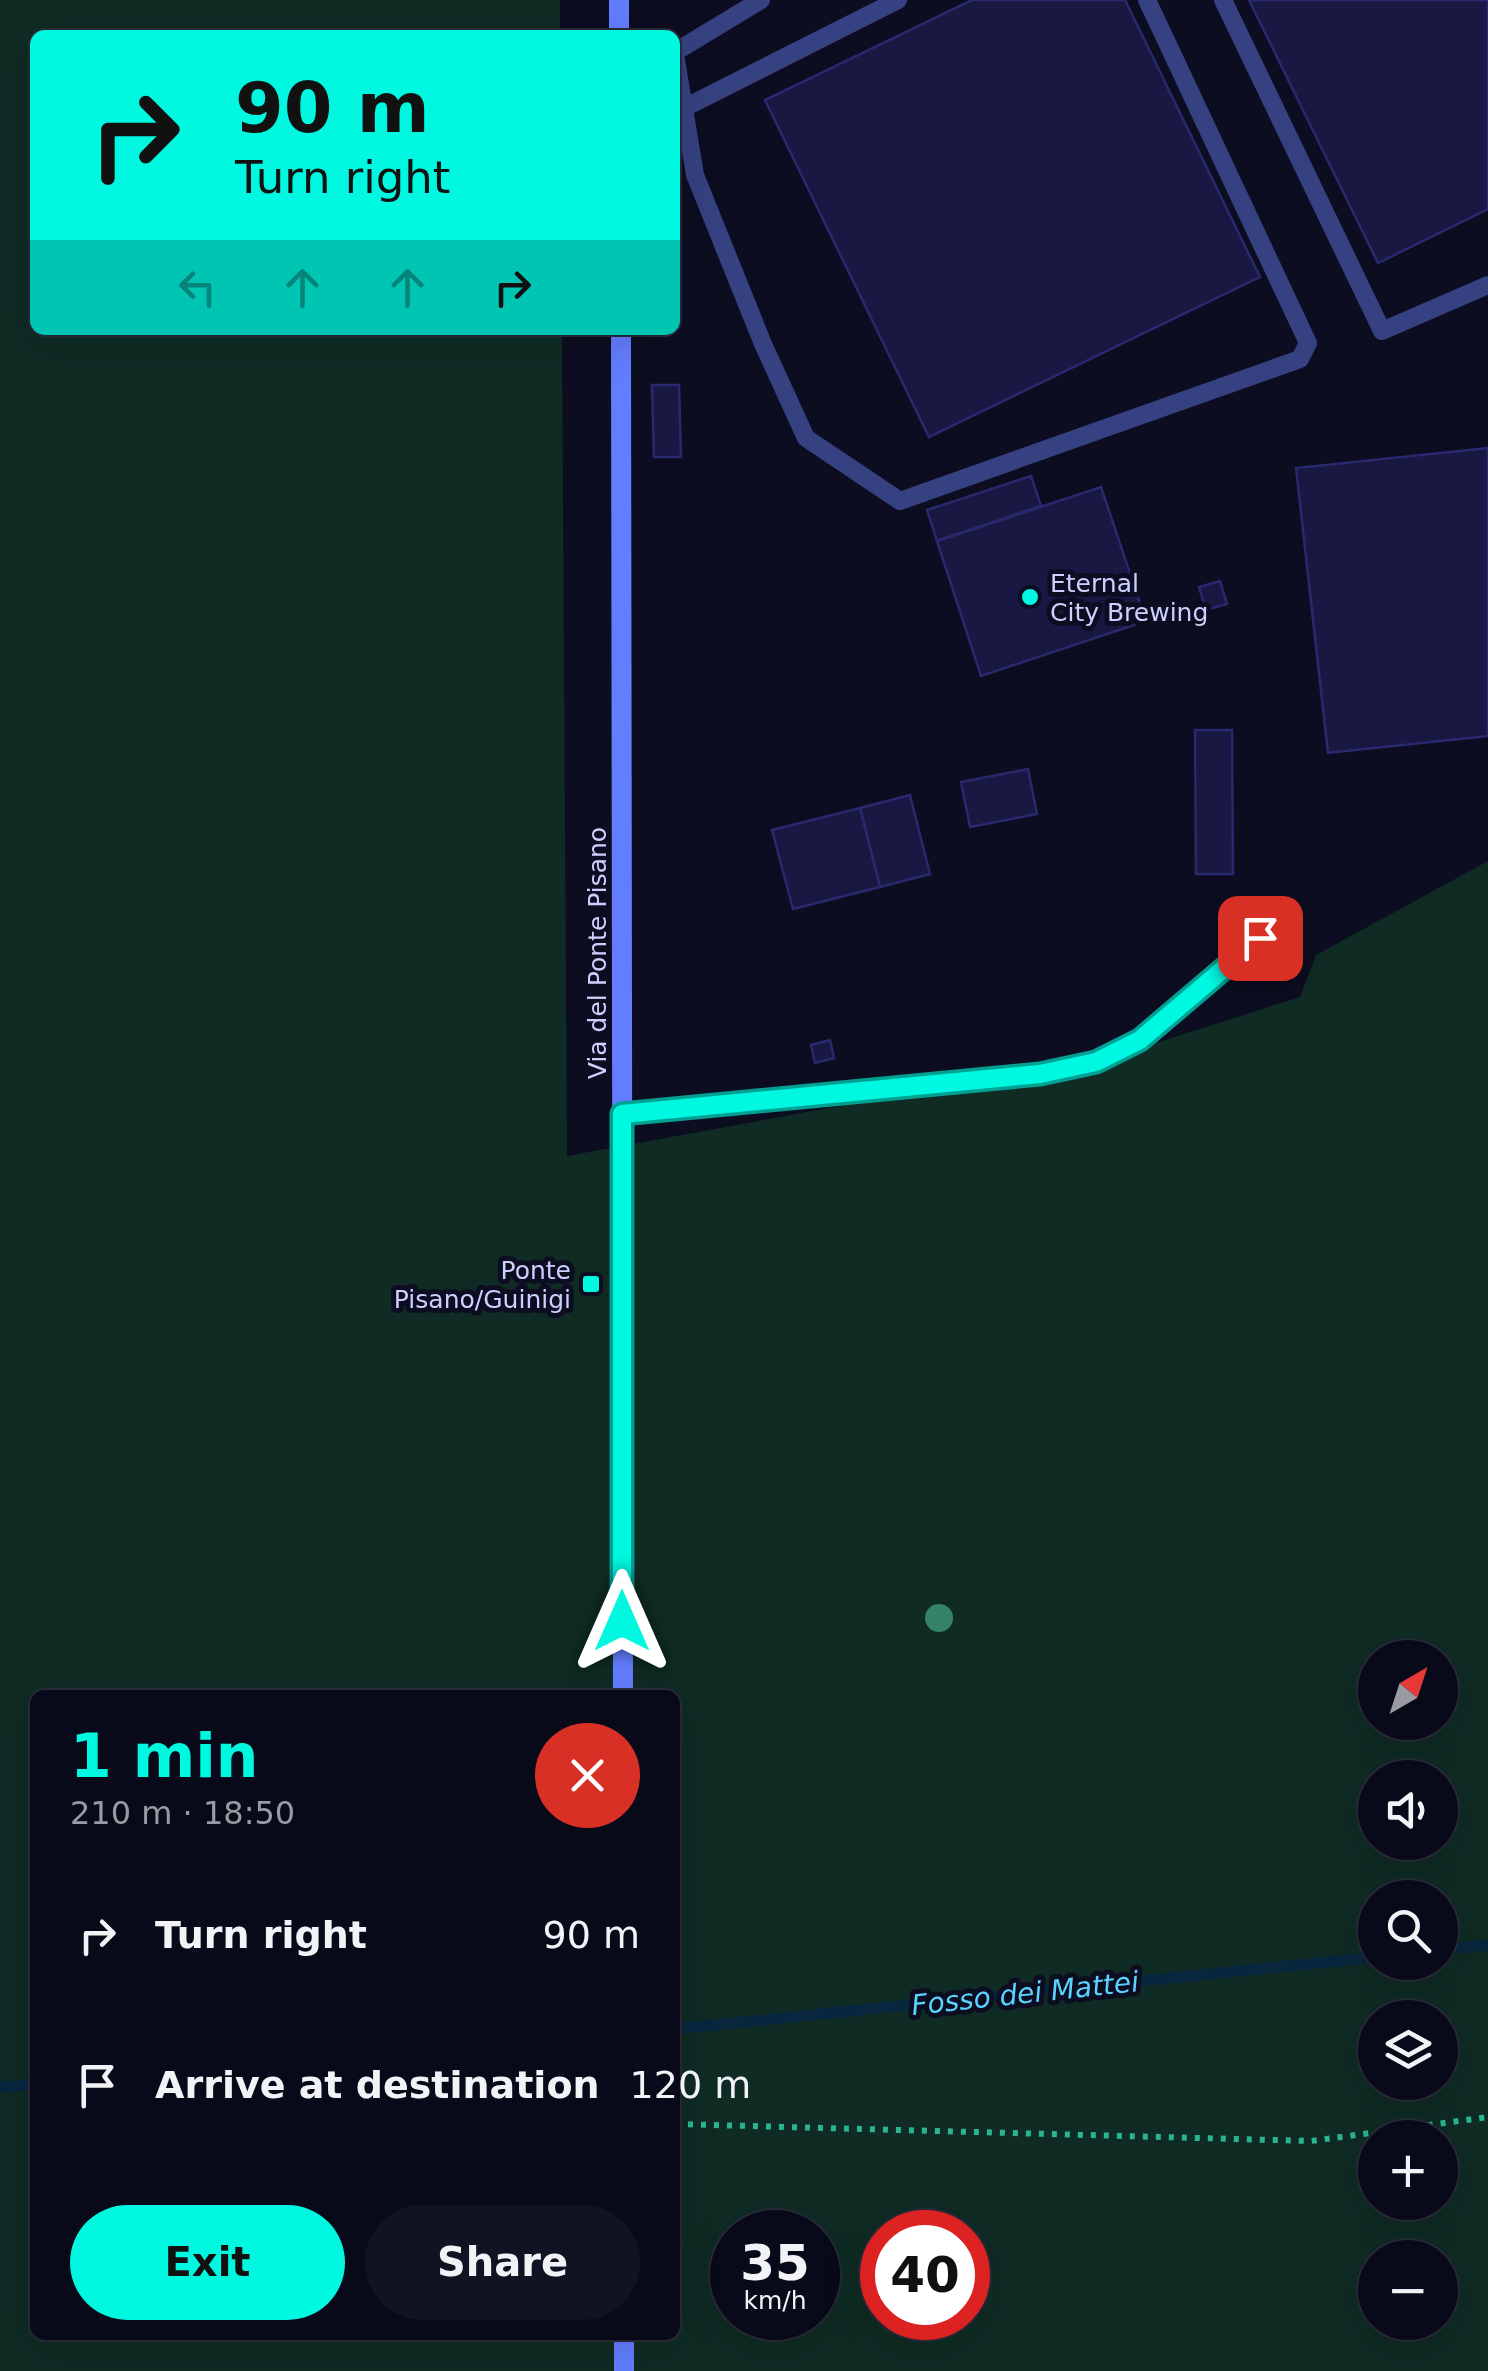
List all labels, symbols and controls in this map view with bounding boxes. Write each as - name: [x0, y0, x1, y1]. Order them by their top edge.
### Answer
- text: 90 m: [235, 67, 430, 149]
- icon: right: [70, 70, 200, 200]
- text: Turn right: [235, 151, 450, 204]
- icon: left: [170, 260, 225, 315]
- icon: ahead: [275, 260, 330, 315]
- icon: ahead: [380, 260, 435, 315]
- icon: right: [485, 260, 540, 315]
- place label: Eternal City Brewing: [1050, 569, 1208, 627]
- marker: Eternal City Brewing: [1019, 586, 1041, 608]
- street label: Via del Ponte Pisano: [583, 827, 612, 1079]
- pin: [1218, 896, 1303, 981]
- icon: arrive: [1233, 911, 1288, 966]
- place label: Ponte Pisano/Guinigi: [394, 1256, 571, 1314]
- marker: Ponte Pisano/Guinigi: [580, 1273, 602, 1295]
- position arrow: [570, 1569, 674, 1673]
- north arrow: [1358, 1640, 1458, 1740]
- map controls: [1358, 1640, 1458, 2340]
- text: 1 min: [70, 1721, 258, 1791]
- button: close: [535, 1723, 640, 1828]
- button: sound: [1358, 1760, 1458, 1860]
- text: 210 m · 18:50: [70, 1794, 295, 1832]
- button: search: [1358, 1880, 1458, 1980]
- icon: right: [70, 1908, 125, 1963]
- text: Turn right: [155, 1913, 367, 1957]
- text: 90 m: [543, 1913, 640, 1957]
- water label: Fosso dei Mattei: [910, 1965, 1141, 2022]
- button: layers: [1358, 2000, 1458, 2100]
- icon: arrive: [70, 2058, 125, 2113]
- text: Arrive at destination: [155, 2063, 600, 2107]
- text: 120 m: [630, 2063, 751, 2107]
- button: +: [1358, 2120, 1458, 2220]
- button: Exit: [70, 2205, 345, 2320]
- button: Share: [365, 2205, 640, 2320]
- speed limit sign: 40: [860, 2210, 990, 2340]
- text: 35: [740, 2234, 810, 2292]
- button: −: [1358, 2240, 1458, 2340]
- text: km/h: [743, 2286, 807, 2315]

